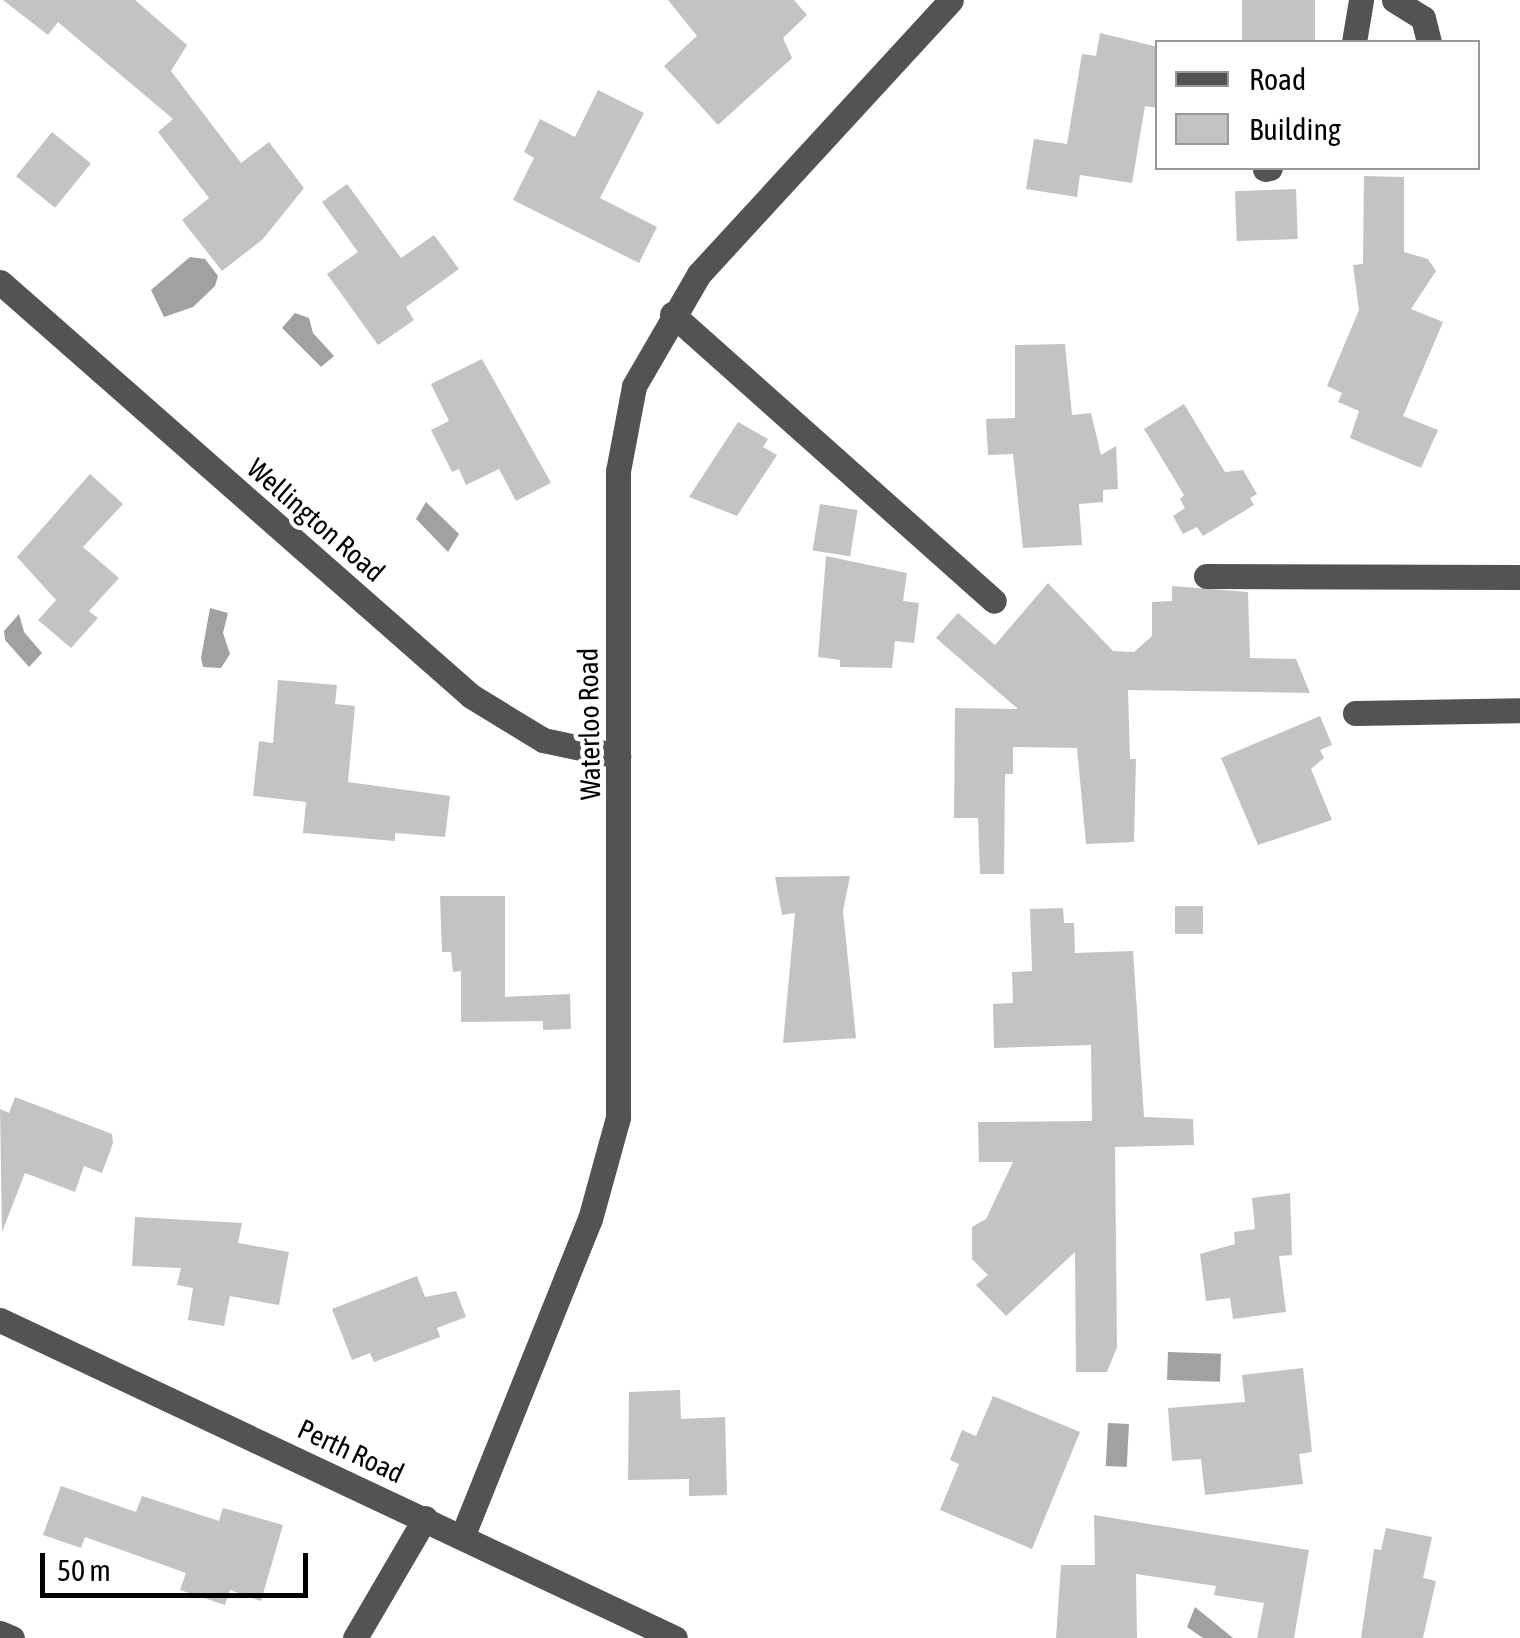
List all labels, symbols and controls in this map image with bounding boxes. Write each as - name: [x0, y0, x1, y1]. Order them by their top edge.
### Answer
- legend: [1155, 40, 1480, 170]
- text: Road: [1249, 62, 1306, 96]
- text: Building: [1249, 112, 1341, 146]
- street label: Wellington Road: [240, 451, 392, 589]
- street label: Waterloo Road: [571, 648, 607, 800]
- street label: Perth Road: [293, 1412, 409, 1490]
- scale bar: [45, 1533, 312, 1595]
- text: 50 m: [57, 1553, 111, 1587]

